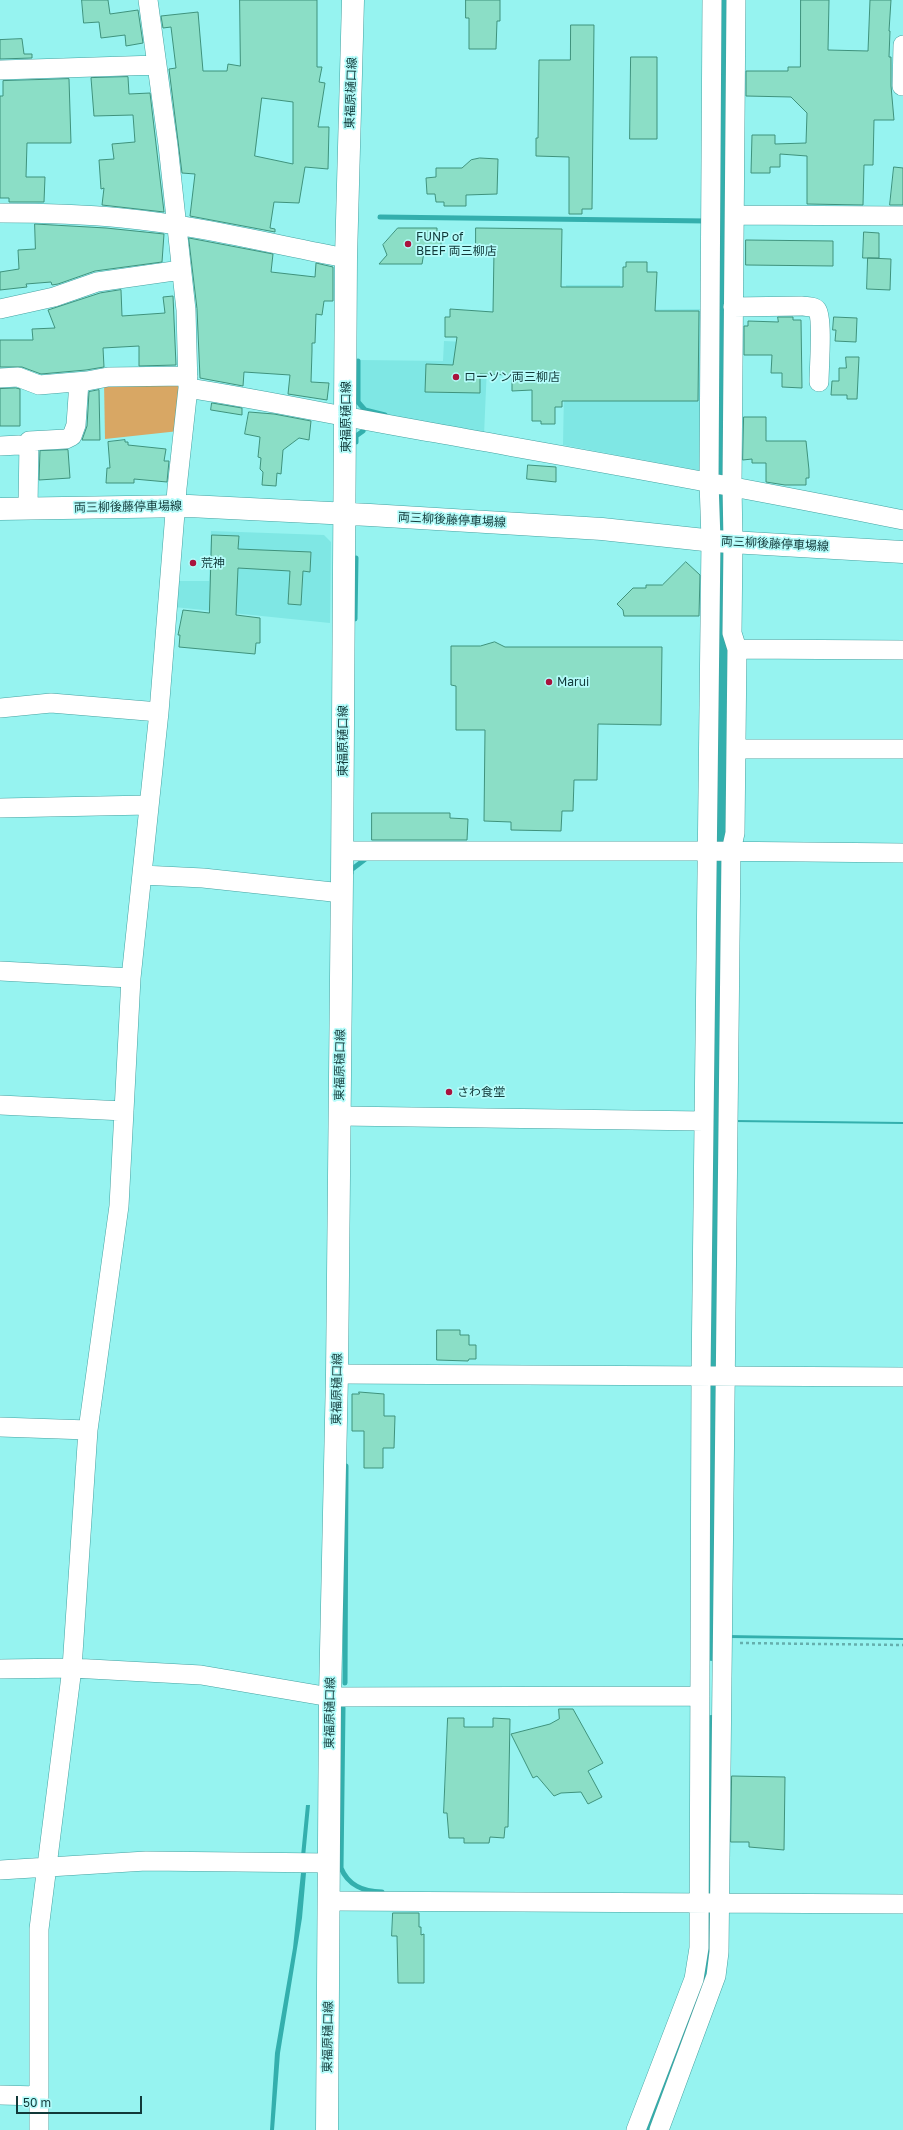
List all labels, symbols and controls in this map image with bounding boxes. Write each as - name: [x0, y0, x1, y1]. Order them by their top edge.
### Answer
- street label: 東福原樋口線: [343, 57, 359, 129]
- place label: FUNP of BEEF 両三柳店: [416, 230, 497, 258]
- marker: FUNP of BEEF 両三柳店: [403, 239, 413, 249]
- place label: ローソン両三柳店: [464, 370, 560, 384]
- marker: ローソン両三柳店: [451, 372, 461, 382]
- street label: 東福原樋口線: [339, 381, 353, 453]
- street label: 両三柳後藤停車場線: [74, 499, 182, 515]
- street label: 両三柳後藤停車場線: [398, 510, 506, 530]
- street label: 両三柳後藤停車場線: [721, 534, 829, 554]
- place label: 荒神: [201, 556, 225, 570]
- marker: 荒神: [188, 558, 198, 568]
- place label: Marui: [557, 675, 589, 689]
- marker: Marui: [544, 677, 554, 687]
- street label: 東福原樋口線: [336, 705, 350, 777]
- street label: 東福原樋口線: [332, 1029, 348, 1101]
- place label: さわ食堂: [457, 1085, 505, 1099]
- marker: さわ食堂: [444, 1087, 454, 1097]
- street label: 東福原樋口線: [329, 1353, 345, 1425]
- street label: 東福原樋口線: [322, 1677, 338, 1749]
- street label: 東福原樋口線: [320, 2001, 336, 2073]
- scale bar: [18, 2088, 144, 2114]
- text: 50 m: [23, 2095, 51, 2110]

